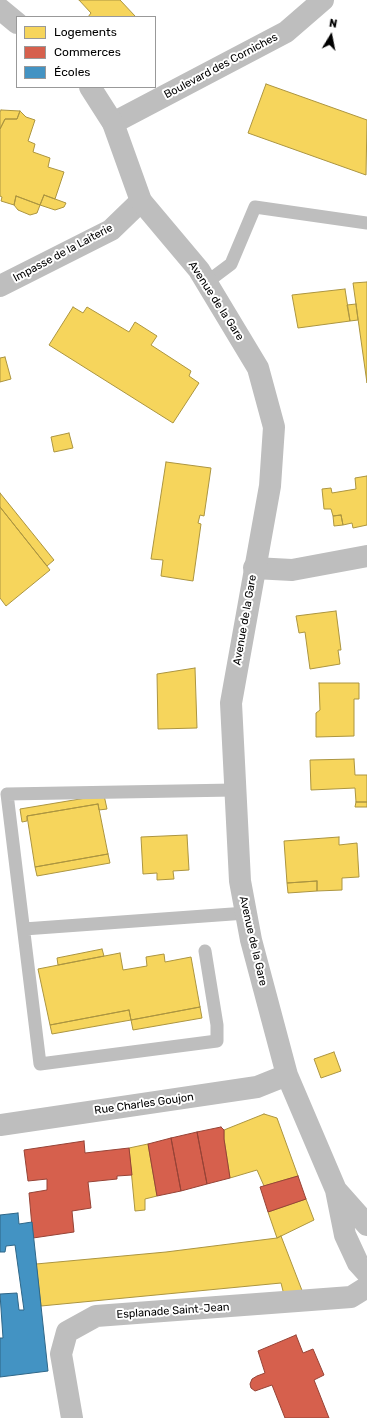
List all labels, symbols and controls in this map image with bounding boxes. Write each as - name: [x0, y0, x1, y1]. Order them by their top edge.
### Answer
- legend: [16, 16, 156, 88]
- north arrow: [311, 16, 351, 56]
- text: N: [328, 17, 338, 31]
- text: Logements: [54, 25, 117, 39]
- street label: Boulevard des Corniches: [162, 30, 280, 102]
- text: Commerces: [54, 45, 121, 59]
- text: Écoles: [54, 65, 90, 79]
- street label: Impasse de la Laiterie: [11, 221, 115, 285]
- street label: Avenue de la Gare: [185, 259, 247, 343]
- street label: Avenue de la Gare: [231, 574, 259, 666]
- street label: Avenue de la Gare: [236, 895, 270, 987]
- street label: Rue Charles Goujon: [93, 1090, 195, 1118]
- street label: Esplanade Saint-Jean: [116, 1300, 230, 1322]

